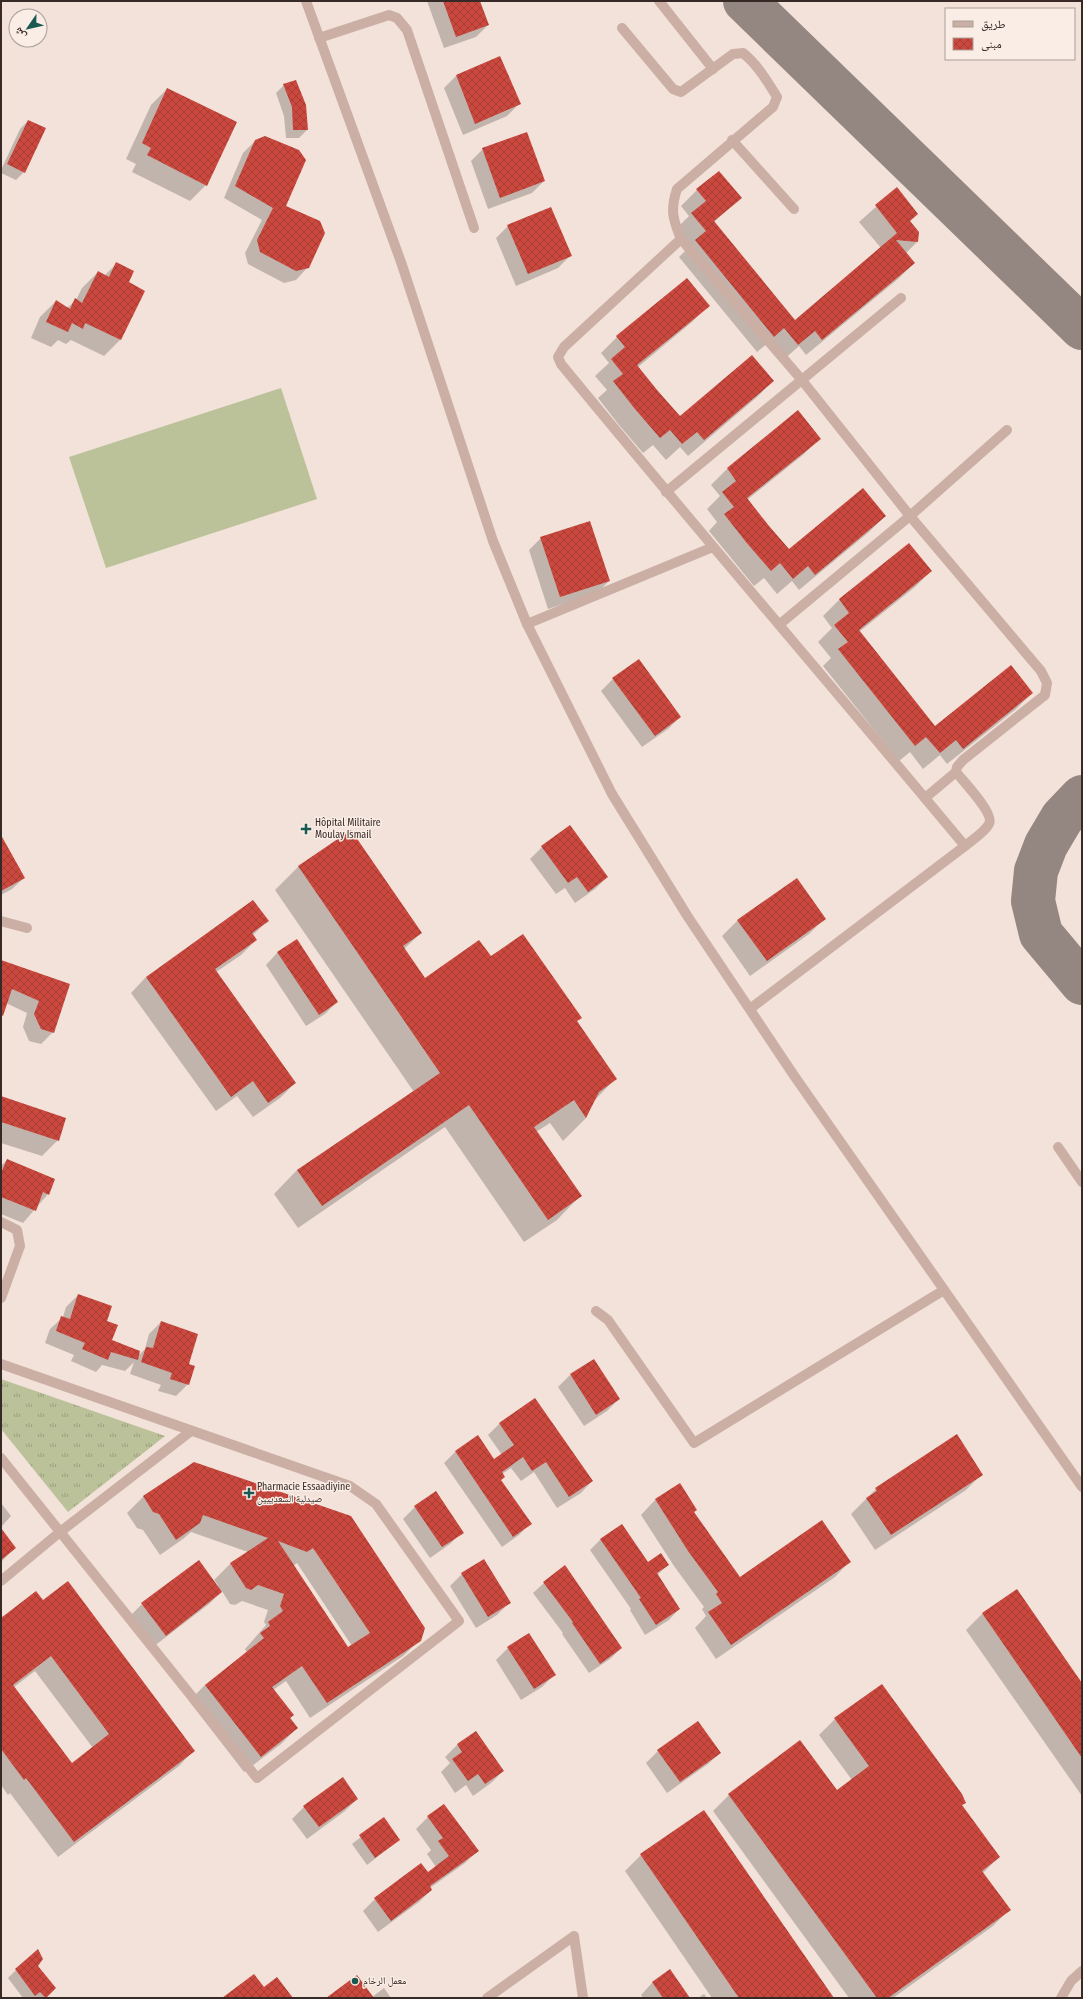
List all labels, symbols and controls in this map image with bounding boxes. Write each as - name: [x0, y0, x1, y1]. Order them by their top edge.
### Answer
- north arrow: [8, 8, 48, 48]
- legend: [945, 8, 1075, 60]
- text: طريق: [981, 17, 1006, 31]
- text: ش: [11, 24, 30, 42]
- text: مبنى: [981, 37, 1002, 51]
- place label: Hôpital Militaire Moulay Ismail: [315, 817, 381, 841]
- marker: Hôpital Militaire Moulay Ismail: [300, 823, 312, 835]
- place label: Pharmacie Essaadiyine صيدلية السعدييين: [257, 1481, 350, 1505]
- marker: Pharmacie Essaadiyine صيدلية السعدييين: [244, 1488, 254, 1498]
- place label: معمل الرخام: [363, 1975, 407, 1988]
- marker: معمل الرخام: [350, 1976, 360, 1986]

